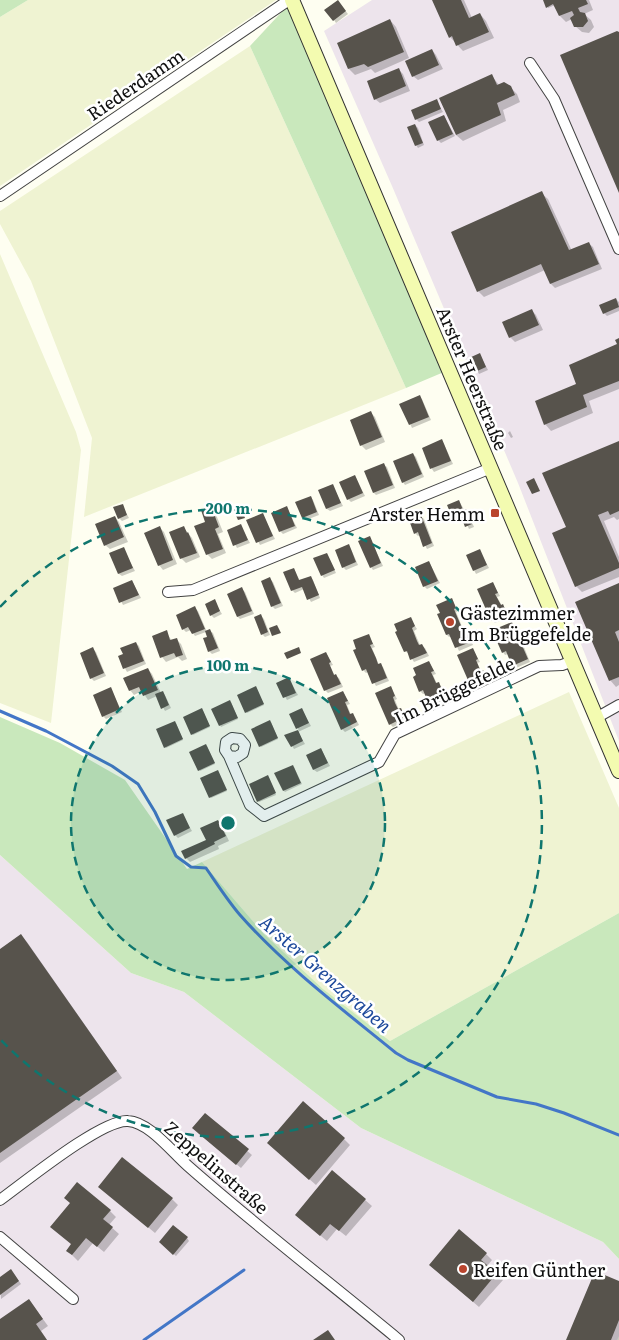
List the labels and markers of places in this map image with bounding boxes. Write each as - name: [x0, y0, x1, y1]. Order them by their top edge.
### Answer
- place label: Arster Hemm: [368, 500, 485, 527]
- marker: Arster Hemm: [489, 507, 501, 519]
- place label: Gästezimmer Im Brüggefelde: [460, 599, 591, 647]
- marker: Gästezimmer Im Brüggefelde: [444, 616, 456, 628]
- centre of rings: [219, 814, 237, 832]
- place label: Reifen Günther: [473, 1256, 606, 1283]
- marker: Reifen Günther: [457, 1263, 469, 1275]

